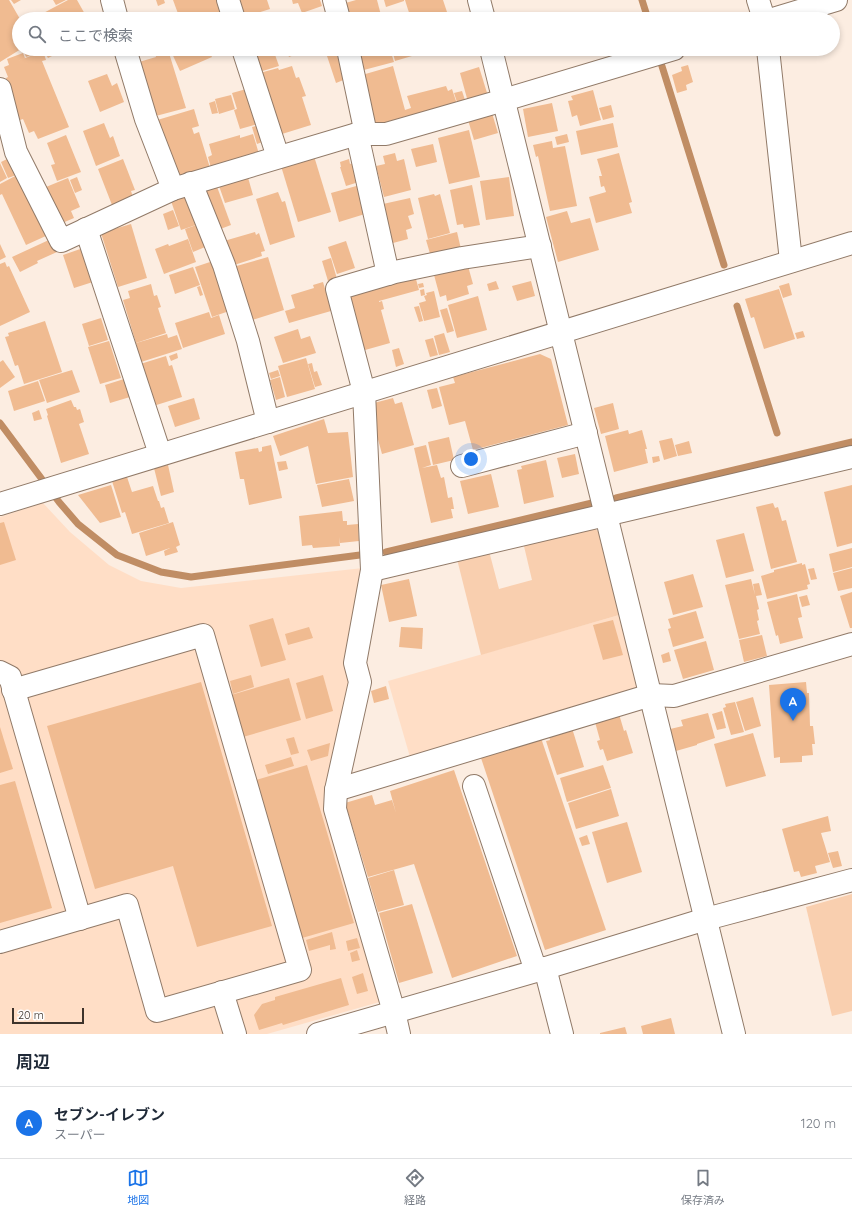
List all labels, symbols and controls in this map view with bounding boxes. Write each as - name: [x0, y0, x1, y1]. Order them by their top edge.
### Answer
- search box: [12, 12, 840, 56]
- icon: search: [26, 23, 48, 45]
- text: ここで検索: [58, 26, 133, 45]
- your location: [461, 449, 481, 469]
- pin: A: [780, 688, 806, 721]
- scale bar: [12, 1006, 84, 1025]
- text: 20 m: [18, 1008, 44, 1022]
- text: 周辺: [16, 1051, 50, 1072]
- text: セブン-イレブン: [54, 1105, 165, 1124]
- text: A: [25, 1115, 33, 1131]
- text: 120 m: [801, 1115, 836, 1131]
- text: スーパー: [54, 1126, 106, 1142]
- tab: 地図: [127, 1167, 149, 1207]
- tab: 経路: [404, 1167, 426, 1207]
- tab: 保存済み: [681, 1167, 725, 1207]

